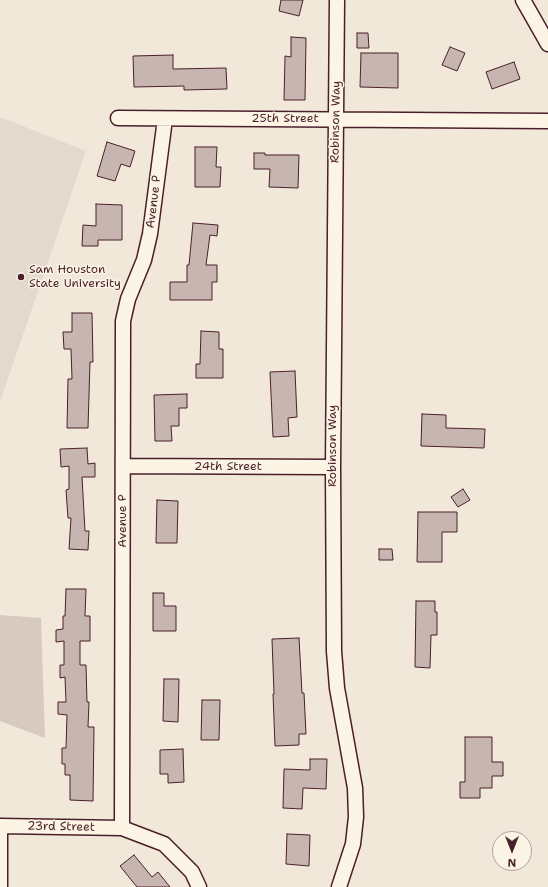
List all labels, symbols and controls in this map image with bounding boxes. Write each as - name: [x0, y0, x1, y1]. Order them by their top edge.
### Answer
- street label: Robinson Way: [328, 81, 344, 163]
- street label: 25th Street: [251, 112, 319, 126]
- street label: Avenue P: [144, 175, 164, 229]
- place label: Sam Houston State University: [29, 263, 121, 291]
- marker: Sam Houston State University: [16, 272, 26, 282]
- street label: Robinson Way: [326, 405, 340, 487]
- street label: 24th Street: [194, 460, 262, 474]
- street label: Avenue P: [116, 494, 130, 548]
- street label: 23rd Street: [27, 819, 95, 835]
- north arrow: [492, 831, 532, 871]
- text: N: [508, 855, 516, 870]

